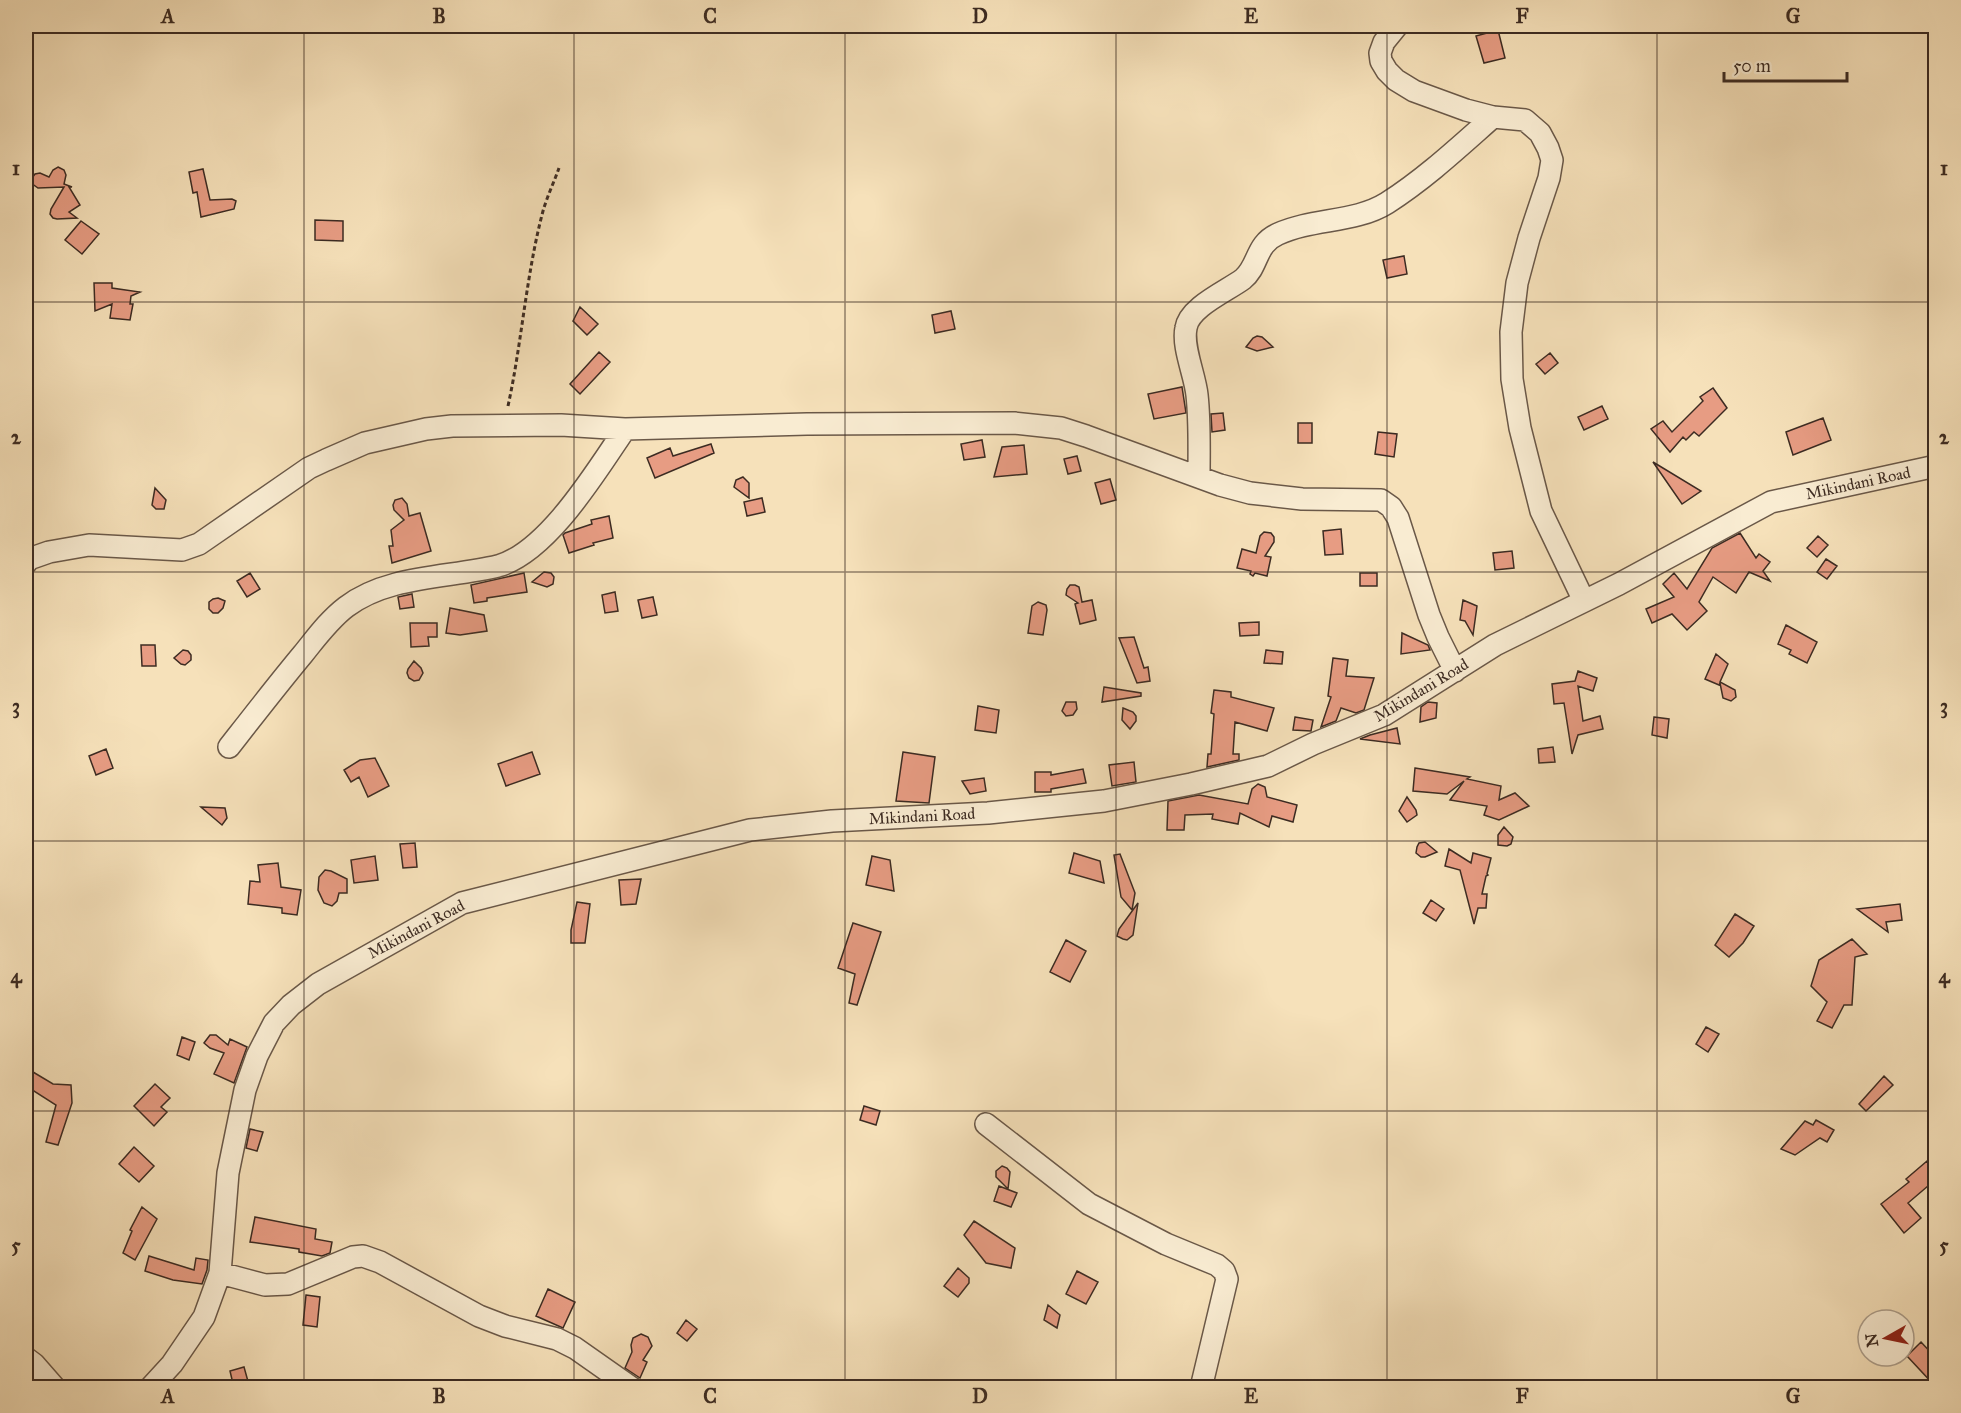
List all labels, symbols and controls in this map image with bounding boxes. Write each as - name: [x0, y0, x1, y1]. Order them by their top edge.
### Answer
- text: A: [159, 4, 175, 28]
- text: B: [432, 4, 446, 28]
- text: C: [703, 4, 717, 28]
- text: D: [972, 4, 988, 28]
- text: E: [1244, 4, 1259, 28]
- text: F: [1515, 4, 1529, 28]
- text: G: [1786, 4, 1801, 28]
- scale bar: [1724, 45, 1847, 83]
- text: 50 m: [1733, 55, 1771, 77]
- text: 1: [12, 156, 20, 180]
- text: 1: [1940, 156, 1948, 180]
- text: 2: [11, 425, 22, 449]
- text: 2: [1939, 425, 1950, 449]
- street label: Mikindani Road: [1804, 463, 1912, 503]
- street label: Mikindani Road: [1370, 654, 1472, 726]
- text: 3: [12, 694, 20, 719]
- text: 3: [1940, 694, 1948, 719]
- street label: Mikindani Road: [868, 804, 976, 828]
- street label: Mikindani Road: [364, 896, 468, 962]
- text: 4: [10, 964, 22, 989]
- text: 4: [1938, 964, 1950, 989]
- text: 5: [11, 1233, 21, 1257]
- text: 5: [1939, 1233, 1949, 1257]
- north arrow: [1856, 1308, 1916, 1368]
- text: N: [1861, 1332, 1882, 1348]
- text: A: [159, 1384, 175, 1408]
- text: B: [432, 1384, 446, 1408]
- text: C: [703, 1384, 717, 1408]
- text: D: [972, 1384, 988, 1408]
- text: E: [1244, 1384, 1259, 1408]
- text: F: [1515, 1384, 1529, 1408]
- text: G: [1786, 1384, 1801, 1408]

